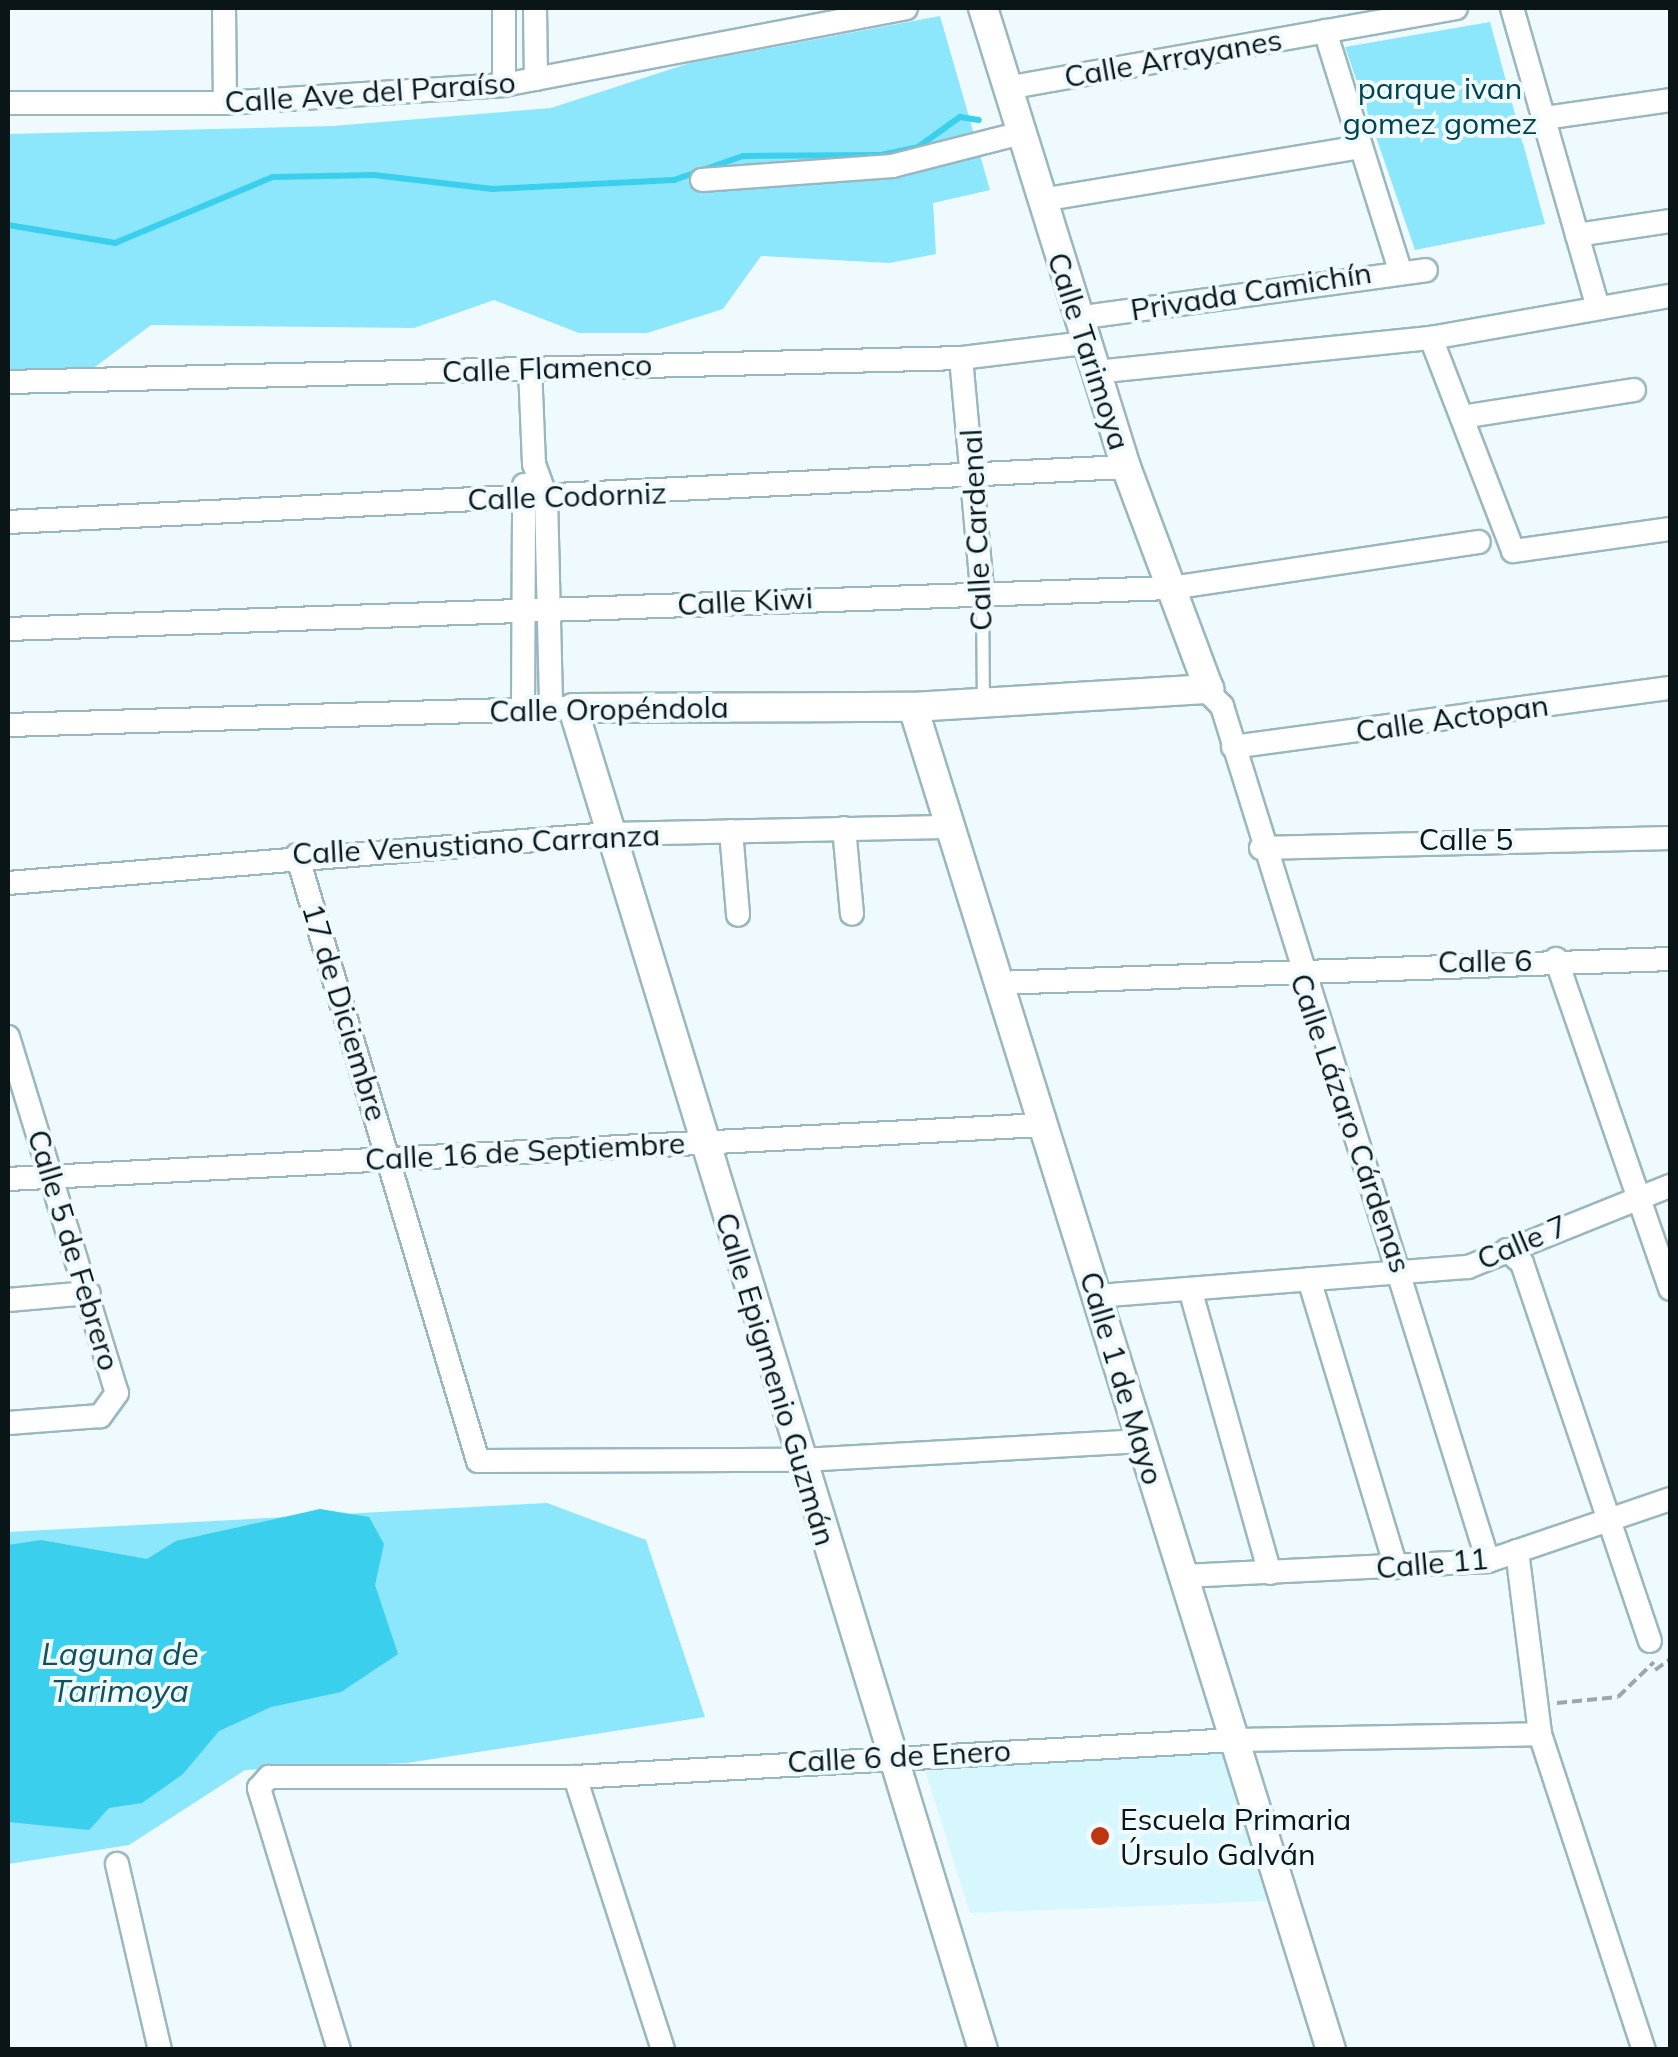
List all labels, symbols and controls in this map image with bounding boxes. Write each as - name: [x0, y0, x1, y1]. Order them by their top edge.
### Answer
- street label: Calle Arrayanes: [1061, 21, 1285, 95]
- street label: Calle Ave del Paraíso: [223, 64, 517, 120]
- park label: parque ivan gomez gomez: [1343, 70, 1537, 140]
- street label: Calle Tarimoya: [1040, 248, 1138, 454]
- street label: Privada Camichín: [1128, 254, 1374, 328]
- street label: Calle Flamenco: [441, 346, 653, 390]
- street label: Calle Cardenal: [953, 428, 999, 632]
- street label: Calle Codorniz: [467, 475, 667, 517]
- street label: Calle Kiwi: [676, 579, 814, 623]
- street label: Calle Actopan: [1353, 687, 1551, 749]
- street label: Calle Oropéndola: [489, 689, 729, 729]
- street label: Calle Venustiano Carranza: [291, 816, 661, 872]
- street label: Calle 5: [1419, 821, 1513, 857]
- street label: 17 de Diciembre: [295, 899, 395, 1125]
- street label: Calle 6: [1437, 942, 1533, 980]
- street label: Calle Lázaro Cárdenas: [1283, 969, 1419, 1277]
- street label: Calle 5 de Febrero: [20, 1125, 128, 1375]
- street label: Calle 16 de Septiembre: [364, 1125, 686, 1177]
- street label: Calle 7: [1471, 1207, 1573, 1277]
- street label: Calle Epigmenio Guzmán: [708, 1208, 844, 1550]
- street label: Calle 1 de Mayo: [1072, 1267, 1172, 1489]
- street label: Calle 11: [1374, 1540, 1490, 1586]
- water label: Laguna de Tarimoya: [41, 1635, 199, 1710]
- street label: Calle 6 de Enero: [786, 1732, 1012, 1780]
- place label: Escuela Primaria Úrsulo Galván: [1120, 1801, 1351, 1872]
- marker: Escuela Primaria Úrsulo Galván: [1089, 1825, 1111, 1847]

